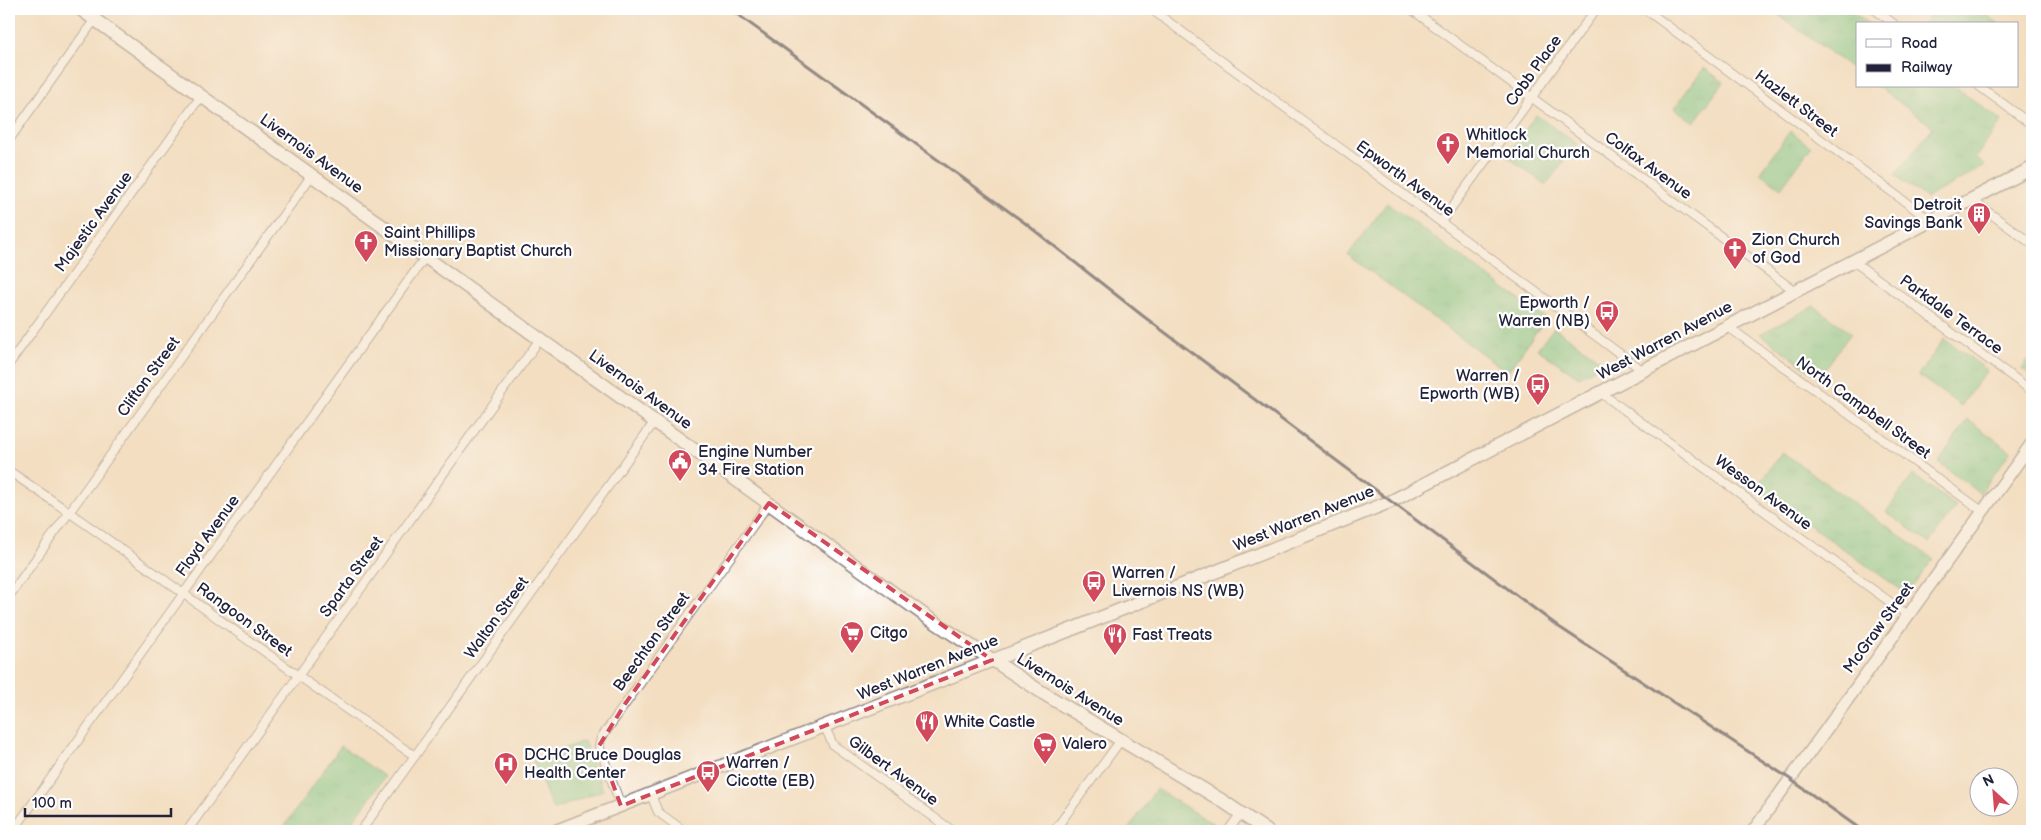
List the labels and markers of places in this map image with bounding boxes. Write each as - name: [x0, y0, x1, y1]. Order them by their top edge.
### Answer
- place label: Whitlock Memorial Church: [1466, 126, 1590, 163]
- church icon: Whitlock Memorial Church: [1435, 131, 1461, 165]
- place label: Detroit Savings Bank: [1864, 196, 1962, 233]
- building icon: Detroit Savings Bank: [1966, 201, 1992, 235]
- place label: Saint Phillips Missionary Baptist Church: [384, 224, 572, 261]
- church icon: Saint Phillips Missionary Baptist Church: [353, 229, 379, 263]
- place label: Zion Church of God: [1751, 231, 1840, 268]
- church icon: Zion Church of God: [1722, 236, 1748, 270]
- place label: Epworth / Warren (NB): [1499, 294, 1590, 331]
- bus stop icon: Epworth / Warren (NB): [1594, 299, 1620, 333]
- place label: Warren / Epworth (WB): [1419, 367, 1520, 404]
- bus stop icon: Warren / Epworth (WB): [1525, 372, 1551, 406]
- place label: Engine Number 34 Fire Station: [698, 443, 812, 480]
- public building icon: Engine Number 34 Fire Station: [667, 448, 693, 482]
- place label: Warren / Livernois NS (WB): [1112, 564, 1245, 601]
- bus stop icon: Warren / Livernois NS (WB): [1081, 569, 1107, 603]
- supermarket icon: Citgo: [839, 620, 865, 654]
- restaurant icon: Fast Treats: [1102, 622, 1128, 656]
- place label: Citgo: [870, 624, 908, 643]
- place label: Fast Treats: [1132, 626, 1212, 645]
- restaurant icon: White Castle: [914, 709, 940, 743]
- place label: White Castle: [944, 713, 1036, 732]
- supermarket icon: Valero: [1032, 731, 1058, 765]
- place label: Valero: [1062, 735, 1107, 754]
- place label: DCHC Bruce Douglas Health Center: [524, 746, 681, 783]
- hospital icon: DCHC Bruce Douglas Health Center: [493, 751, 519, 785]
- place label: Warren / Cicotte (EB): [726, 754, 815, 791]
- bus stop icon: Warren / Cicotte (EB): [695, 759, 721, 793]

